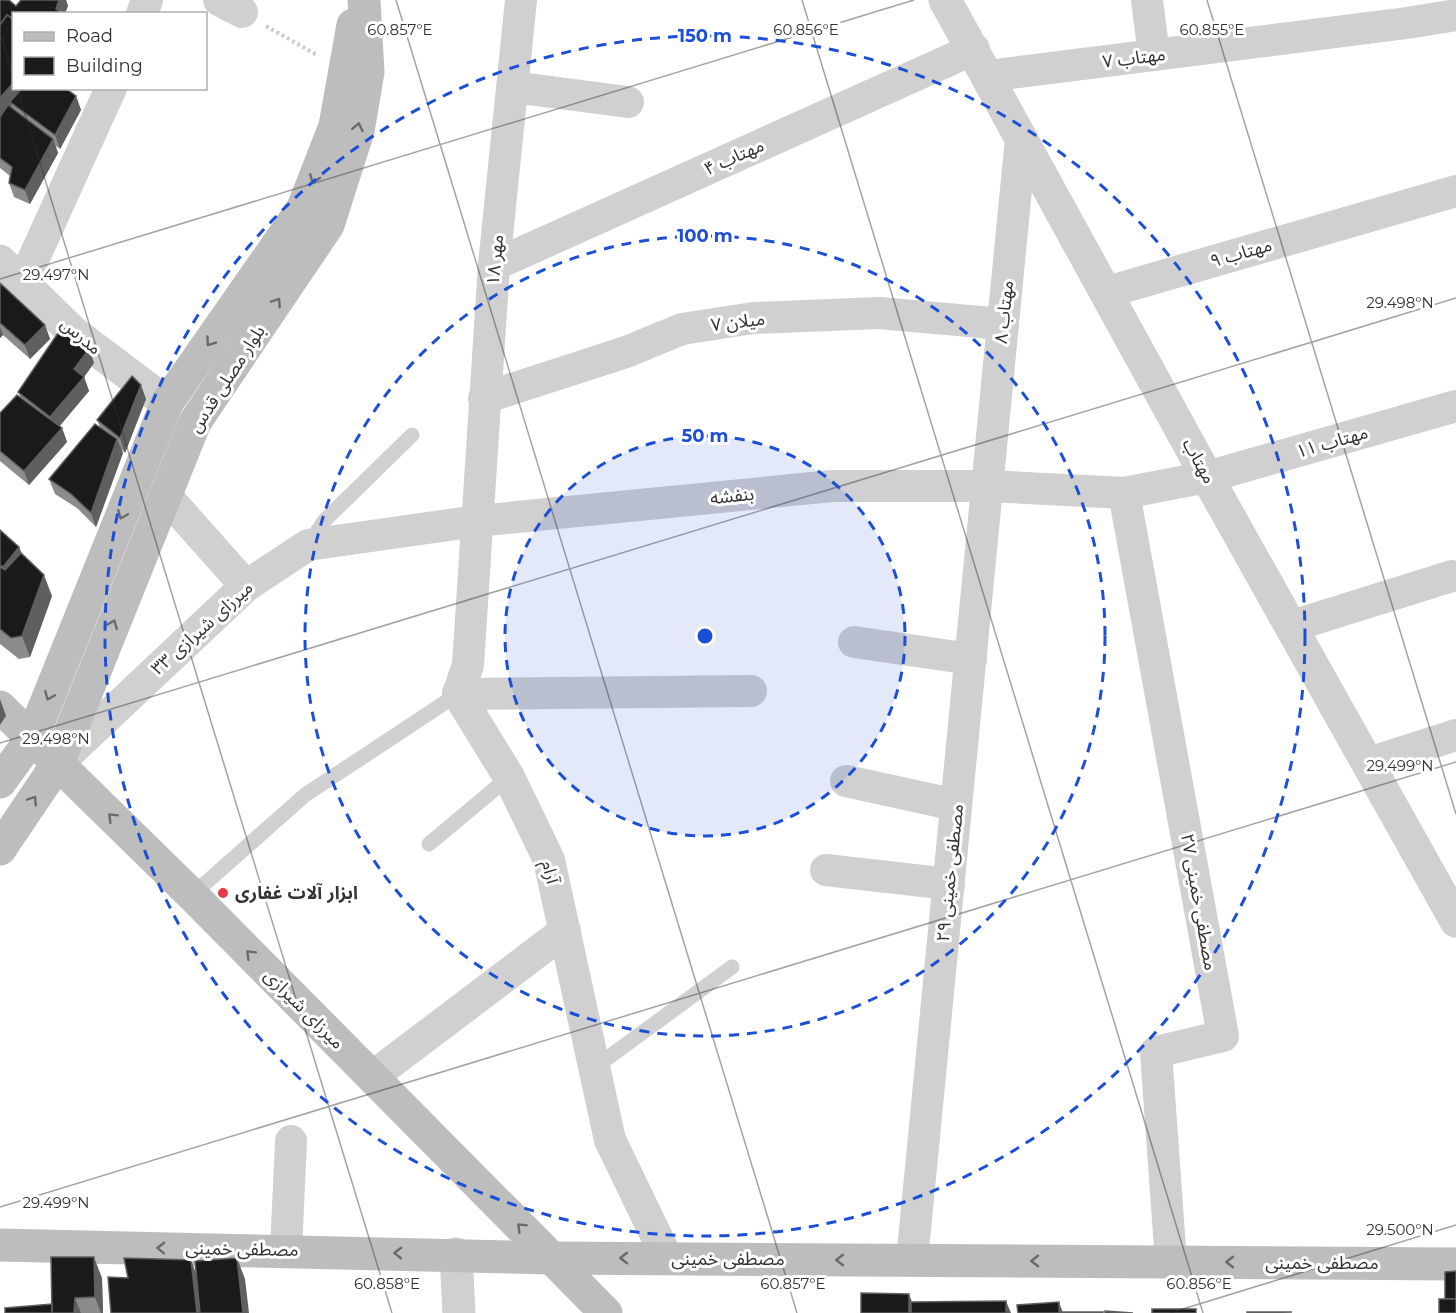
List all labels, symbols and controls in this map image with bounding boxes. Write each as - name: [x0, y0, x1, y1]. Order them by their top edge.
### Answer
- legend: [12, 12, 207, 90]
- text: 60.857°E: [367, 20, 433, 39]
- text: 60.856°E: [773, 20, 839, 39]
- text: 60.855°E: [1180, 20, 1244, 39]
- text: Road: [66, 25, 113, 47]
- text: 150 m: [678, 25, 732, 47]
- street label: مهتاب ۷: [1101, 43, 1167, 73]
- text: Building: [66, 55, 143, 77]
- one-way arrow: [351, 122, 364, 132]
- street label: مهتاب ۴: [701, 134, 767, 180]
- one-way arrow: [309, 173, 322, 183]
- text: 100 m: [677, 225, 733, 247]
- street label: مهر ۱۸: [482, 234, 508, 286]
- street label: مهتاب ۹: [1207, 234, 1275, 272]
- text: 29.497°N: [23, 265, 89, 284]
- street label: مهتاب ۸: [990, 279, 1018, 345]
- text: 29.498°N: [1366, 293, 1434, 312]
- one-way arrow: [270, 297, 281, 308]
- street label: میلان ۷: [710, 308, 766, 336]
- street label: مدرس: [56, 313, 106, 359]
- street label: بلوار مصلی قدس: [184, 321, 270, 437]
- one-way arrow: [206, 336, 217, 347]
- street label: مهتاب ۱۱: [1294, 421, 1370, 463]
- text: 50 m: [682, 425, 728, 447]
- street label: مهتاب: [1178, 434, 1220, 488]
- street label: بنفشه: [709, 483, 755, 509]
- one-way arrow: [117, 509, 129, 520]
- street label: میرزای شیرازی ۳۳: [147, 576, 257, 680]
- one-way arrow: [106, 619, 119, 629]
- centre of rings: [695, 626, 715, 646]
- one-way arrow: [44, 690, 56, 701]
- text: 29.498°N: [22, 729, 90, 748]
- text: 29.499°N: [1366, 756, 1434, 775]
- one-way arrow: [25, 796, 37, 806]
- street label: مصطفی خمینی ۲۹: [932, 803, 968, 943]
- one-way arrow: [109, 813, 120, 824]
- street label: مصطفی خمینی ۲۷: [1176, 832, 1222, 972]
- street label: آرام: [533, 858, 564, 888]
- place label: ابزار آلات غفاری: [235, 882, 358, 904]
- marker: ابزار آلات غفاری: [216, 886, 230, 900]
- one-way arrow: [247, 951, 258, 962]
- street label: میرزای شیرازی: [259, 964, 349, 1054]
- text: 29.499°N: [22, 1193, 90, 1212]
- text: 29.500°N: [1366, 1220, 1434, 1239]
- one-way arrow: [517, 1223, 528, 1234]
- street label: مصطفی خمینی: [185, 1237, 299, 1261]
- one-way arrow: [156, 1242, 165, 1254]
- one-way arrow: [393, 1246, 402, 1259]
- street label: مصطفی خمینی: [671, 1248, 785, 1270]
- one-way arrow: [619, 1252, 628, 1264]
- street label: مصطفی خمینی: [1265, 1252, 1379, 1274]
- one-way arrow: [835, 1254, 844, 1266]
- one-way arrow: [1030, 1255, 1039, 1267]
- one-way arrow: [1225, 1256, 1234, 1268]
- text: 60.858°E: [354, 1274, 420, 1293]
- text: 60.857°E: [760, 1274, 826, 1293]
- text: 60.856°E: [1166, 1274, 1232, 1293]

